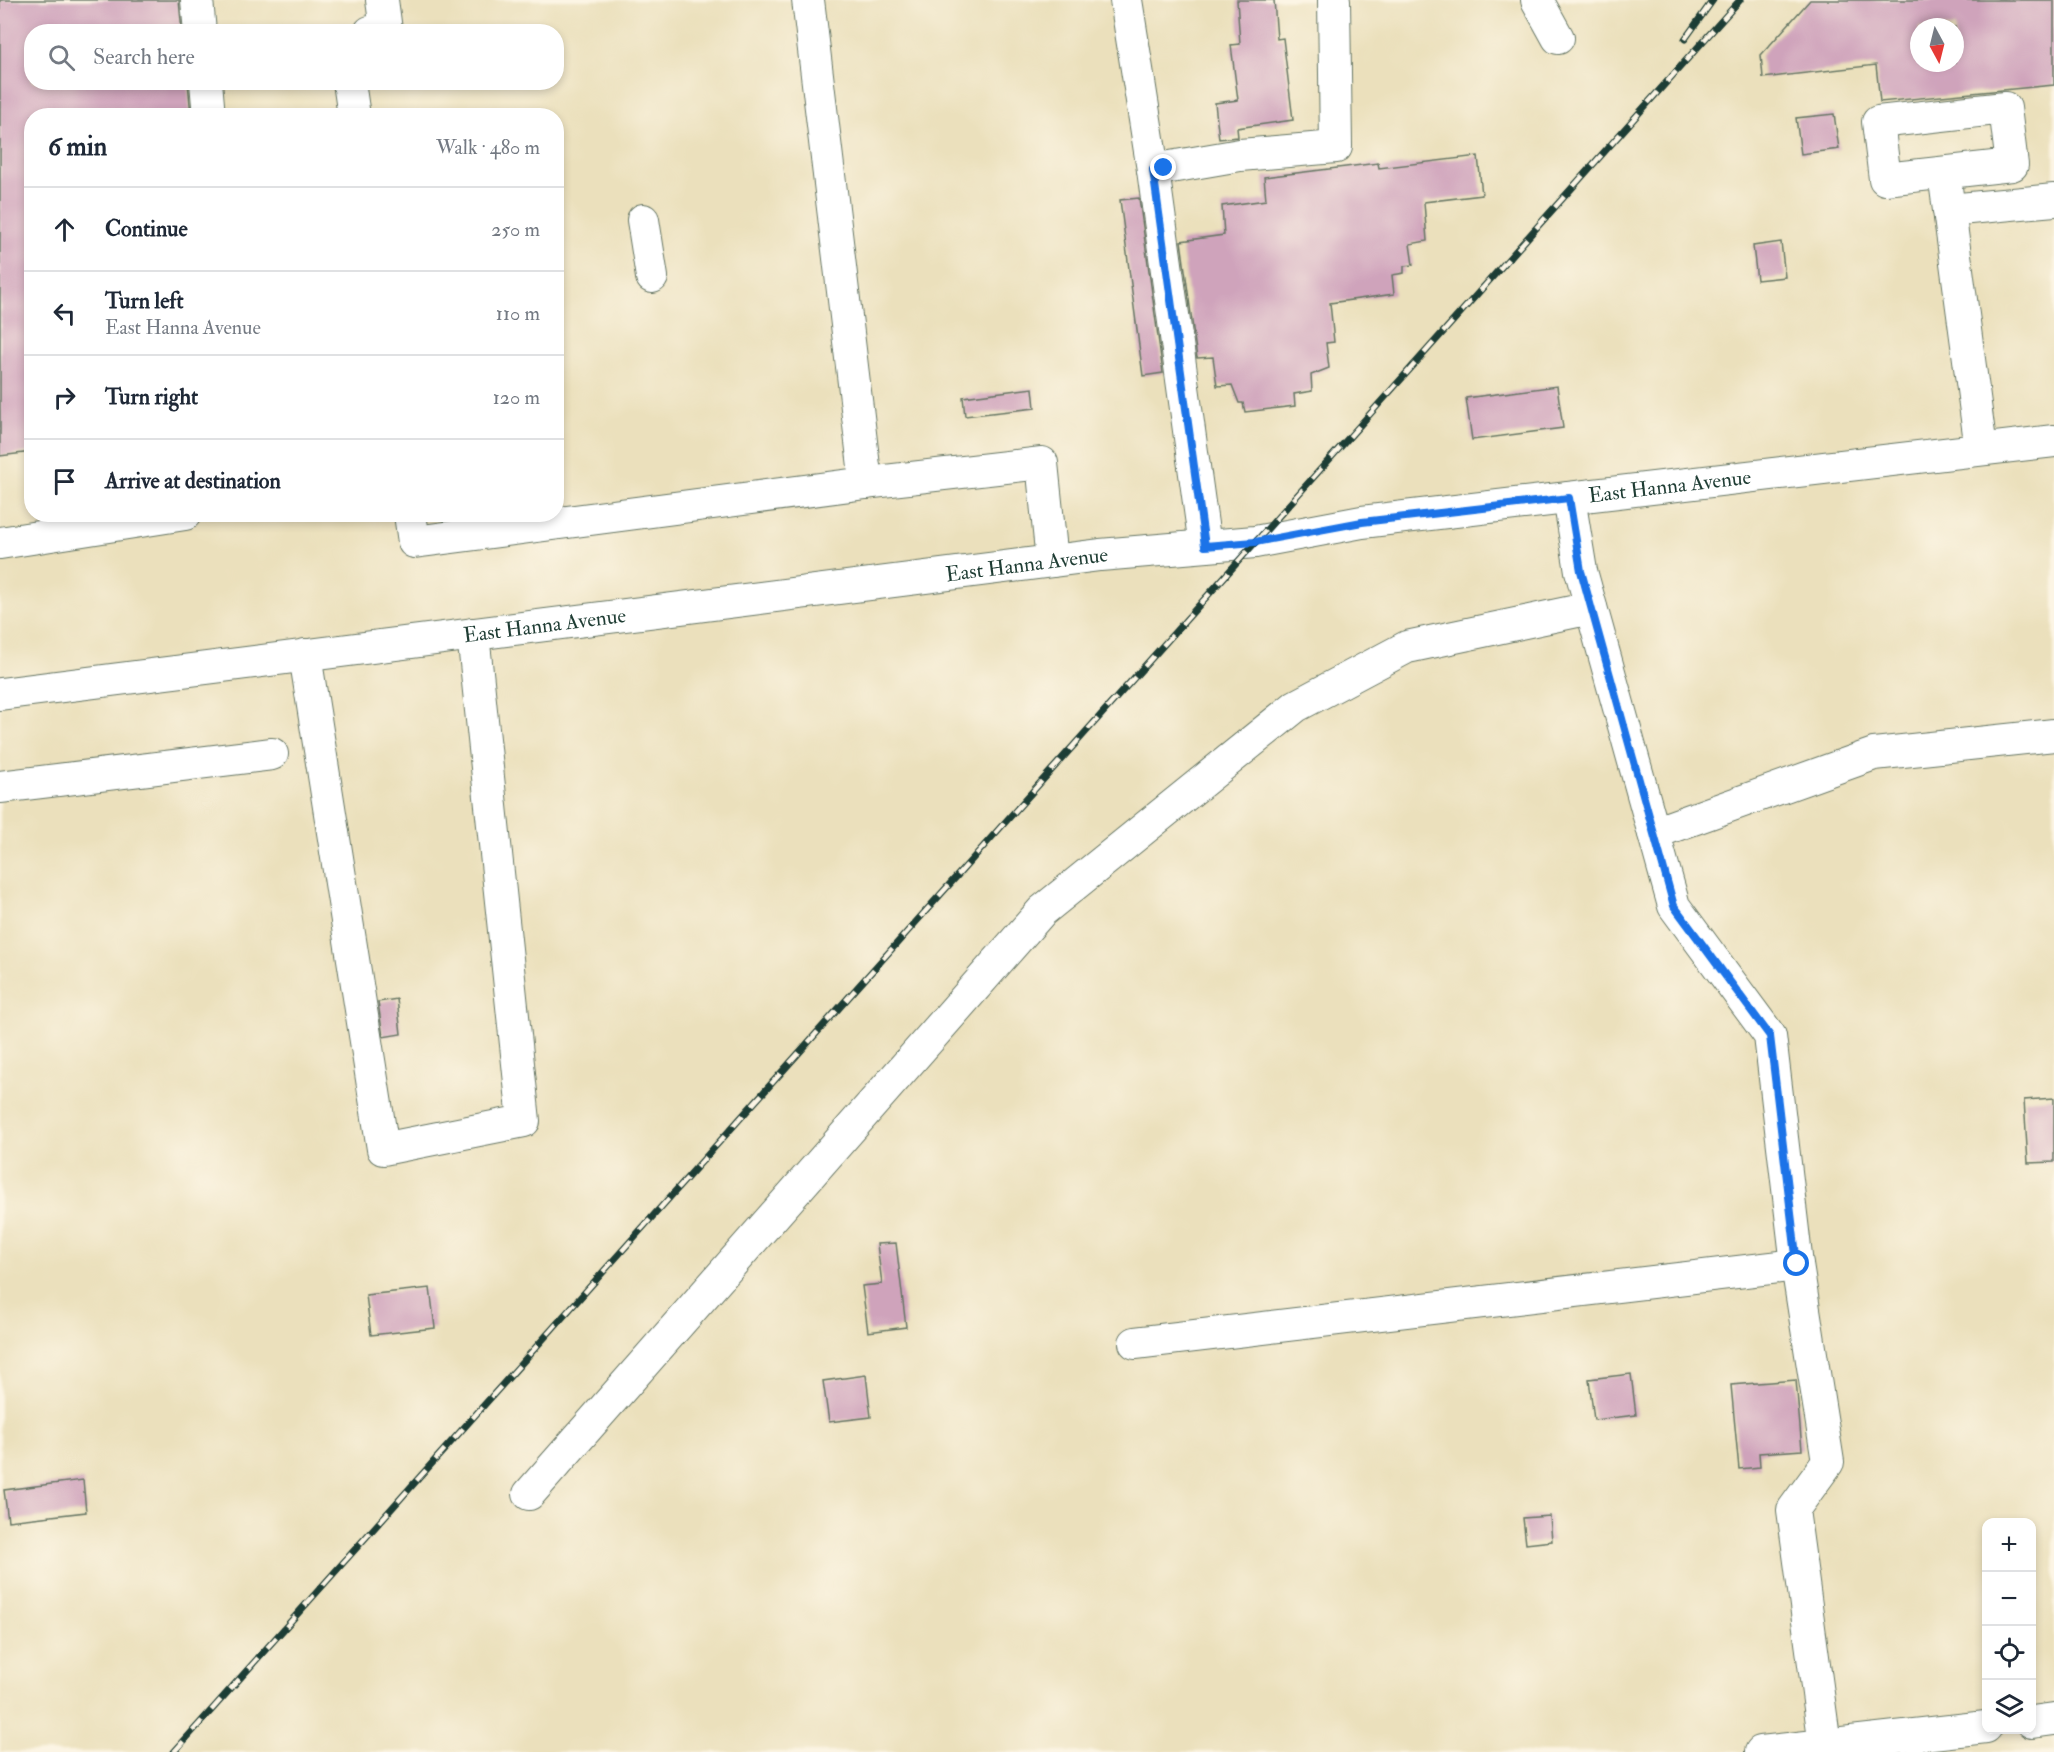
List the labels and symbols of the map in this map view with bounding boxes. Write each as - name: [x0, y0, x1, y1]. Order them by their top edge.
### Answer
- north arrow: [1910, 18, 1964, 72]
- route end: [1150, 154, 1176, 180]
- street label: East Hanna Avenue: [1587, 463, 1753, 509]
- street label: East Hanna Avenue: [944, 541, 1109, 588]
- street label: East Hanna Avenue: [462, 601, 628, 649]
- route start: [1783, 1250, 1809, 1276]

